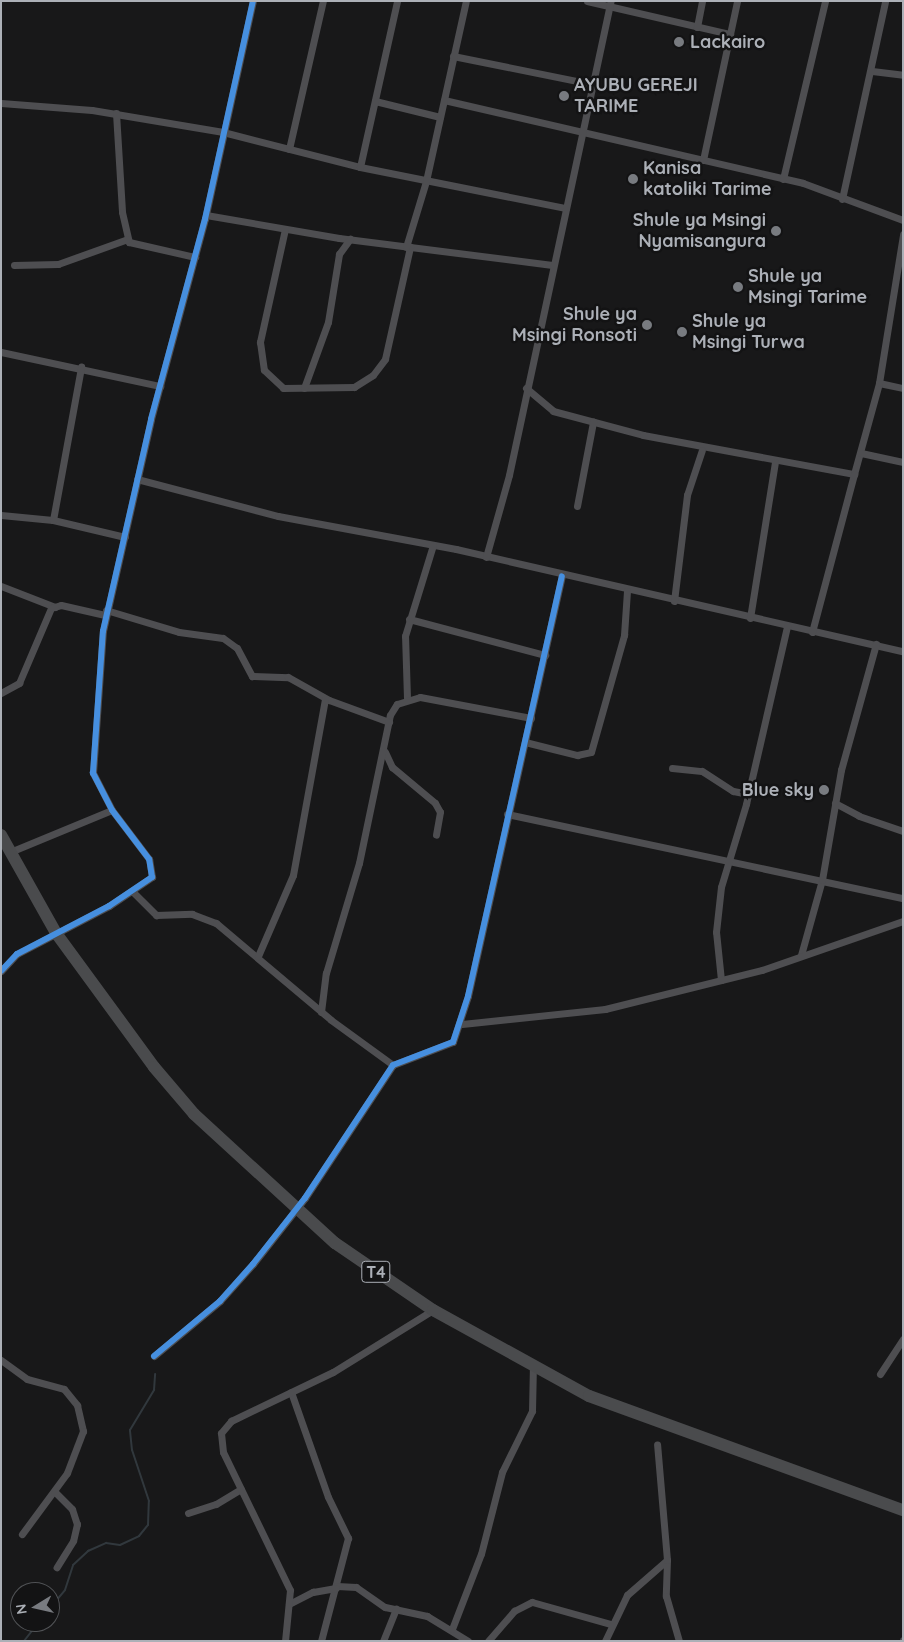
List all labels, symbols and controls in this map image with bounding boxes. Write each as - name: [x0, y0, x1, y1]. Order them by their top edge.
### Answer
- place label: Lackairo: [690, 31, 765, 53]
- marker: Lackairo: [672, 35, 686, 49]
- place label: AYUBU GEREJI TARIME: [574, 75, 698, 118]
- marker: AYUBU GEREJI TARIME: [558, 90, 570, 102]
- place label: Kanisa katoliki Tarime: [643, 158, 772, 200]
- marker: Kanisa katoliki Tarime: [627, 173, 639, 185]
- place label: Shule ya Msingi Nyamisangura: [633, 210, 766, 252]
- marker: Shule ya Msingi Nyamisangura: [770, 225, 782, 237]
- place label: Shule ya Msingi Tarime: [748, 266, 867, 308]
- marker: Shule ya Msingi Tarime: [732, 281, 744, 293]
- place label: Shule ya Msingi Ronsoti: [512, 304, 637, 346]
- place label: Shule ya Msingi Turwa: [692, 311, 805, 354]
- marker: Shule ya Msingi Ronsoti: [641, 319, 653, 331]
- marker: Shule ya Msingi Turwa: [676, 326, 688, 338]
- place label: Blue sky: [742, 779, 814, 801]
- marker: Blue sky: [818, 784, 830, 796]
- road number: T4: [361, 1258, 391, 1286]
- north arrow: [10, 1582, 60, 1632]
- text: N: [11, 1603, 31, 1616]

